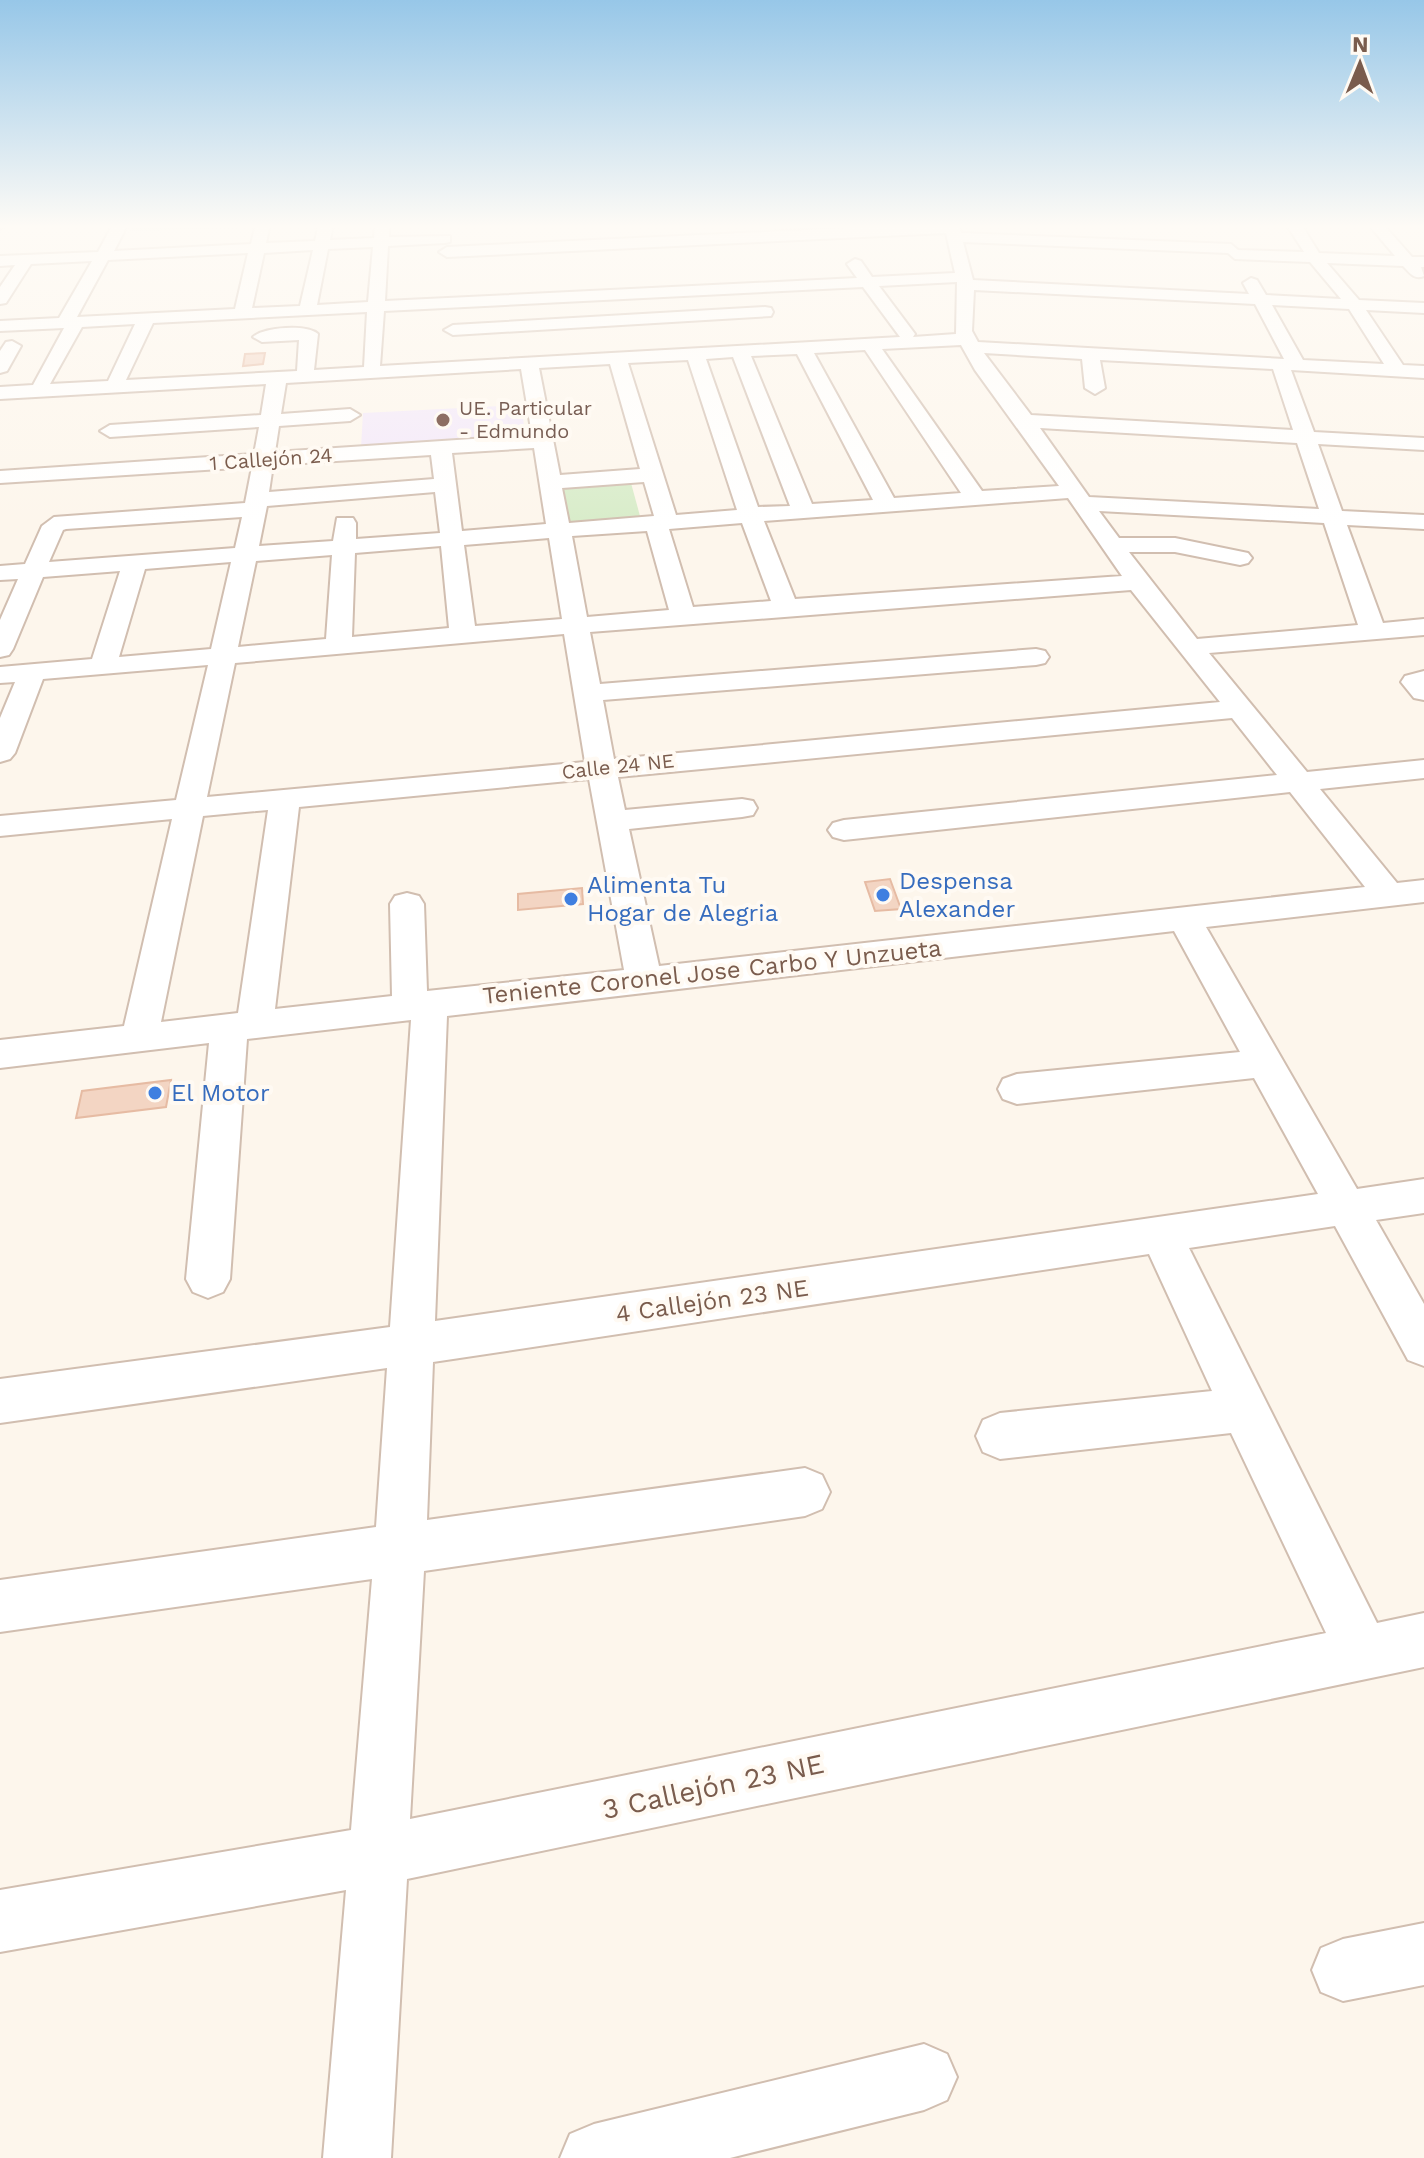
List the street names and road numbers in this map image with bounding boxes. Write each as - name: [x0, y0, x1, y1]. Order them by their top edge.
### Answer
- street label: 1 Callejón 24: [209, 443, 333, 475]
- street label: Calle 24 NE: [560, 748, 676, 784]
- street label: Teniente Coronel Jose Carbo Y Unzueta: [481, 934, 943, 1010]
- street label: 4 Callejón 23 NE: [614, 1274, 810, 1328]
- street label: 3 Callejón 23 NE: [599, 1747, 827, 1826]

